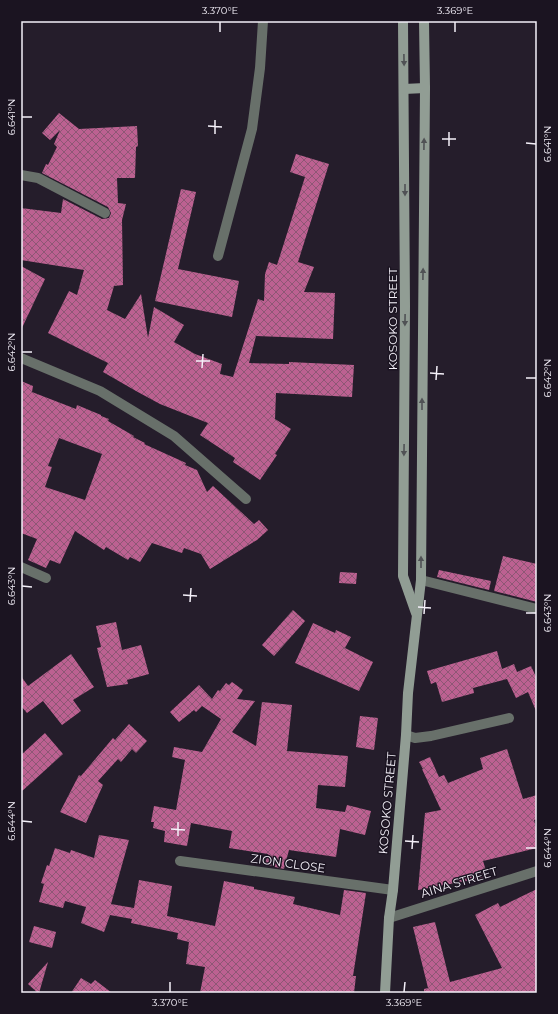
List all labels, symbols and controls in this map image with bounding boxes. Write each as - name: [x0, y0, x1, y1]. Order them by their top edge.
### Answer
- text: 3.370°E: [202, 4, 239, 17]
- text: 3.369°E: [437, 4, 474, 17]
- one-way arrow: [401, 54, 407, 67]
- text: 6.641°N: [5, 99, 18, 135]
- text: 6.641°N: [541, 126, 554, 162]
- one-way arrow: [421, 137, 427, 150]
- one-way arrow: [402, 184, 408, 197]
- one-way arrow: [420, 267, 426, 280]
- street label: KOSOKO STREET: [385, 268, 400, 370]
- one-way arrow: [402, 314, 408, 327]
- text: 6.642°N: [5, 333, 18, 371]
- text: 6.642°N: [541, 359, 554, 397]
- one-way arrow: [419, 397, 425, 410]
- one-way arrow: [401, 444, 407, 457]
- one-way arrow: [418, 555, 424, 568]
- text: 6.643°N: [5, 567, 18, 605]
- text: 6.643°N: [541, 594, 554, 632]
- street label: KOSOKO STREET: [375, 751, 399, 855]
- text: 6.644°N: [5, 801, 18, 841]
- text: 6.644°N: [541, 828, 554, 868]
- street label: ZION CLOSE: [250, 850, 326, 876]
- street label: AINA STREET: [419, 863, 499, 901]
- text: 3.370°E: [152, 996, 189, 1009]
- text: 3.369°E: [386, 996, 423, 1009]

